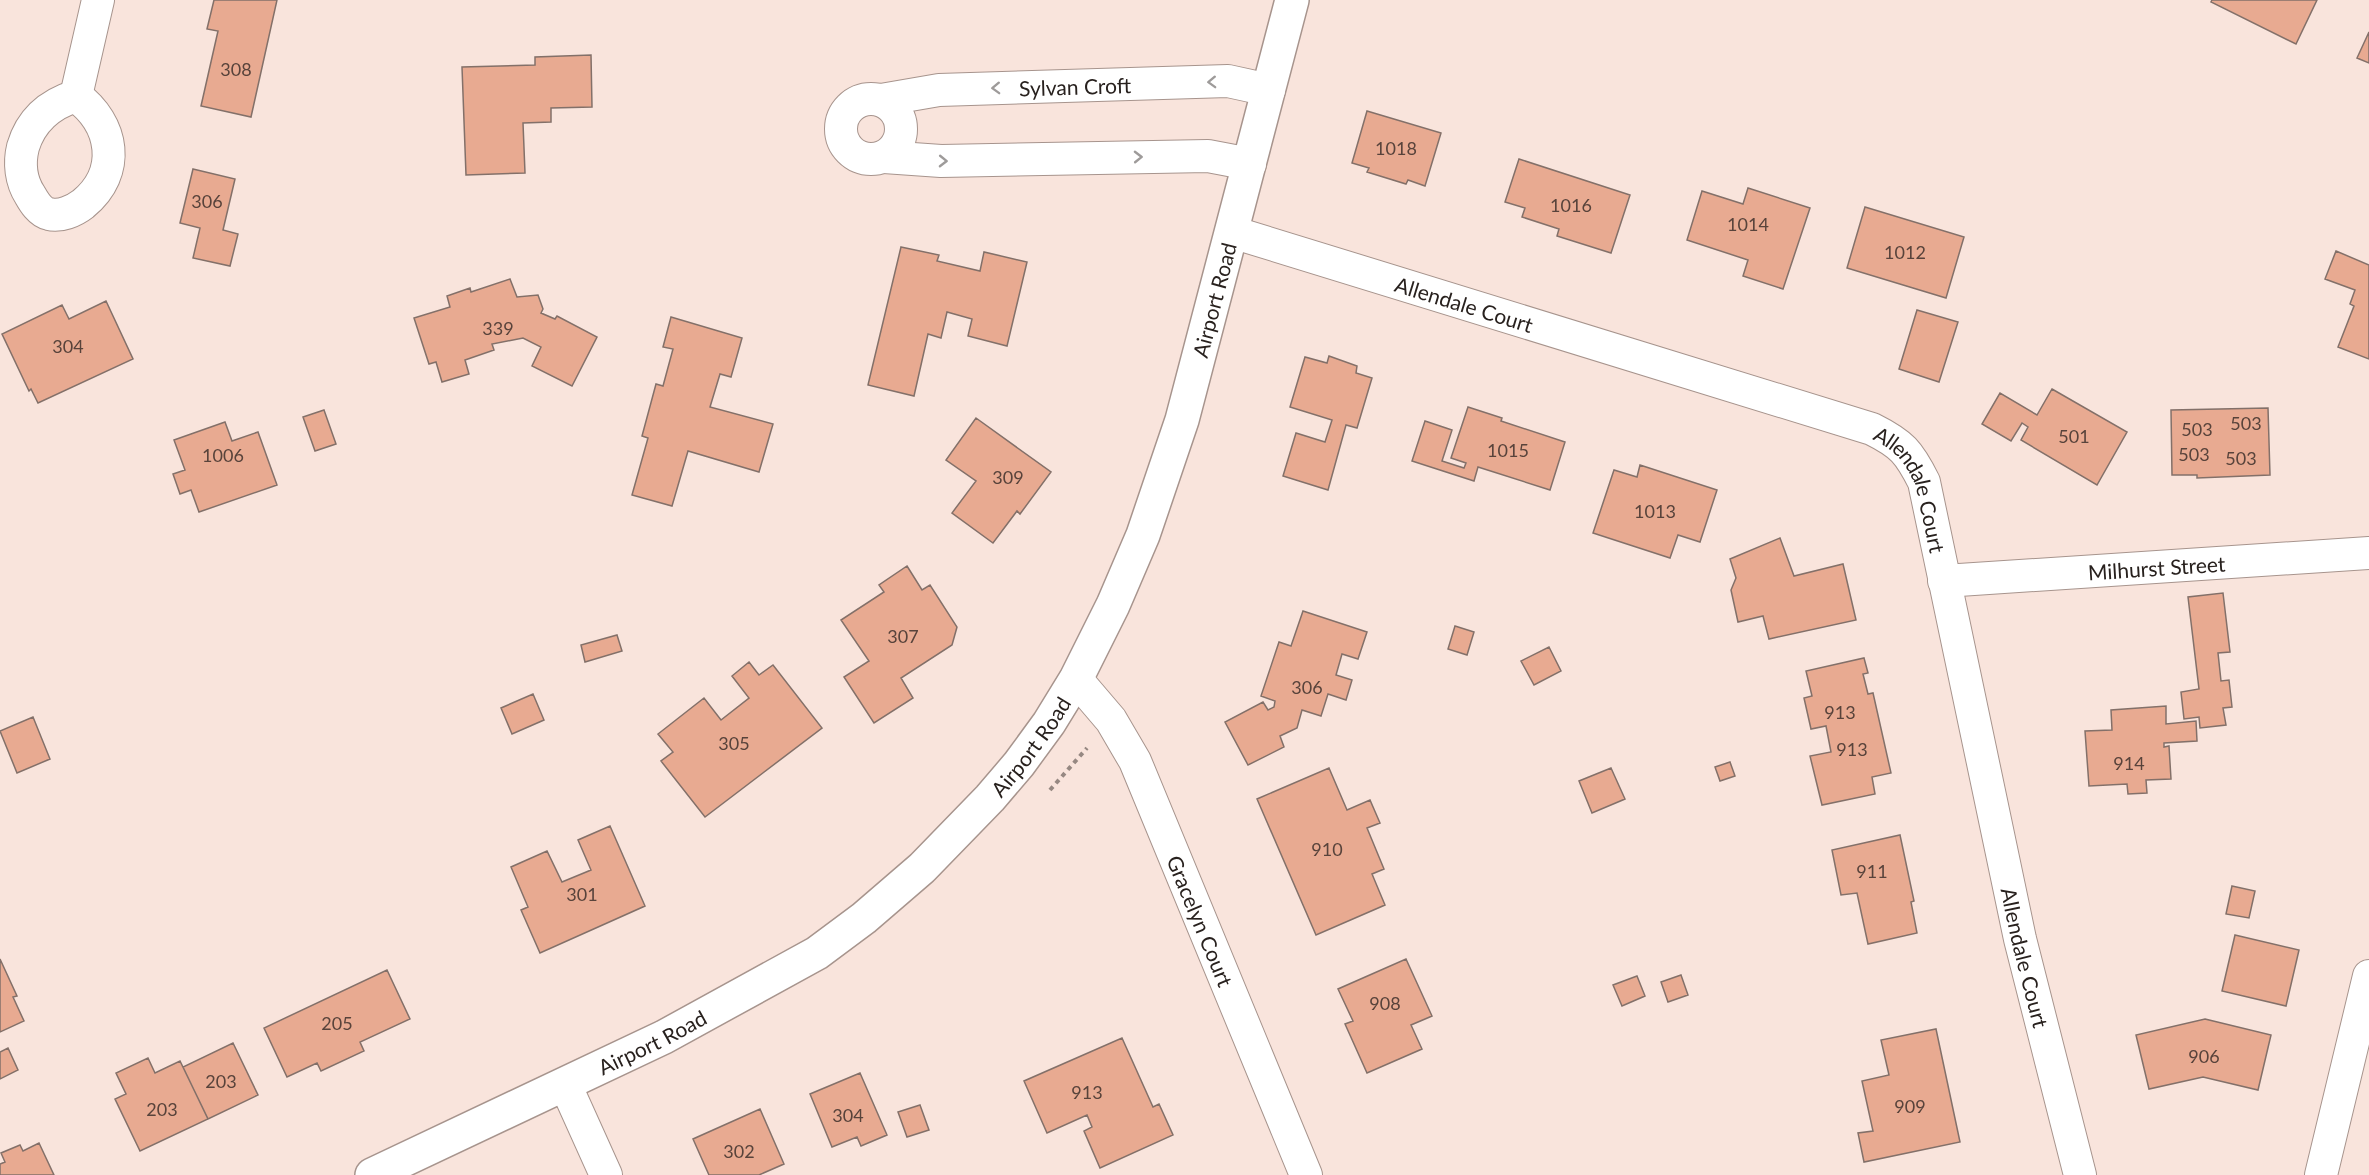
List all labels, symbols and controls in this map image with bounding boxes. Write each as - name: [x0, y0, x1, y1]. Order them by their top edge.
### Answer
- house number: 308: [220, 58, 252, 80]
- street label: Sylvan Croft: [1019, 72, 1132, 100]
- one-way arrow: [1207, 76, 1216, 88]
- one-way arrow: [991, 82, 1000, 95]
- house number: 1018: [1375, 137, 1417, 159]
- one-way arrow: [1133, 151, 1142, 164]
- one-way arrow: [938, 155, 947, 167]
- house number: 306: [191, 190, 223, 212]
- house number: 1016: [1550, 194, 1592, 216]
- house number: 1014: [1727, 213, 1769, 235]
- street label: Airport Road: [1186, 240, 1241, 360]
- house number: 1012: [1884, 241, 1926, 263]
- street label: Allendale Court: [1392, 270, 1537, 337]
- house number: 339: [482, 317, 514, 339]
- house number: 304: [52, 335, 84, 357]
- house number: 503: [2230, 412, 2262, 434]
- house number: 503: [2181, 418, 2213, 440]
- street label: Allendale Court: [1870, 420, 1951, 555]
- house number: 501: [2058, 425, 2090, 447]
- house number: 1015: [1487, 439, 1529, 461]
- house number: 503: [2178, 443, 2210, 465]
- house number: 1006: [202, 444, 244, 466]
- house number: 503: [2225, 447, 2257, 469]
- house number: 309: [992, 466, 1024, 488]
- house number: 1013: [1634, 500, 1676, 522]
- street label: Milhurst Street: [2087, 550, 2227, 584]
- house number: 307: [887, 625, 919, 647]
- house number: 306: [1291, 676, 1323, 698]
- street label: Airport Road: [985, 692, 1075, 801]
- house number: 913: [1824, 701, 1856, 723]
- house number: 305: [718, 732, 750, 754]
- house number: 913: [1836, 738, 1868, 760]
- house number: 914: [2113, 752, 2145, 774]
- house number: 910: [1311, 838, 1343, 860]
- street label: Gracelyn Court: [1163, 851, 1239, 990]
- house number: 911: [1856, 860, 1888, 882]
- house number: 301: [566, 883, 598, 905]
- street label: Allendale Court: [1997, 885, 2055, 1031]
- house number: 908: [1369, 992, 1401, 1014]
- street label: Airport Road: [594, 1004, 710, 1079]
- house number: 205: [321, 1012, 353, 1034]
- house number: 906: [2188, 1045, 2220, 1067]
- house number: 203: [205, 1070, 237, 1092]
- house number: 913: [1071, 1081, 1103, 1103]
- house number: 909: [1894, 1095, 1926, 1117]
- house number: 203: [146, 1098, 178, 1120]
- house number: 304: [832, 1104, 864, 1126]
- house number: 302: [723, 1140, 755, 1162]

